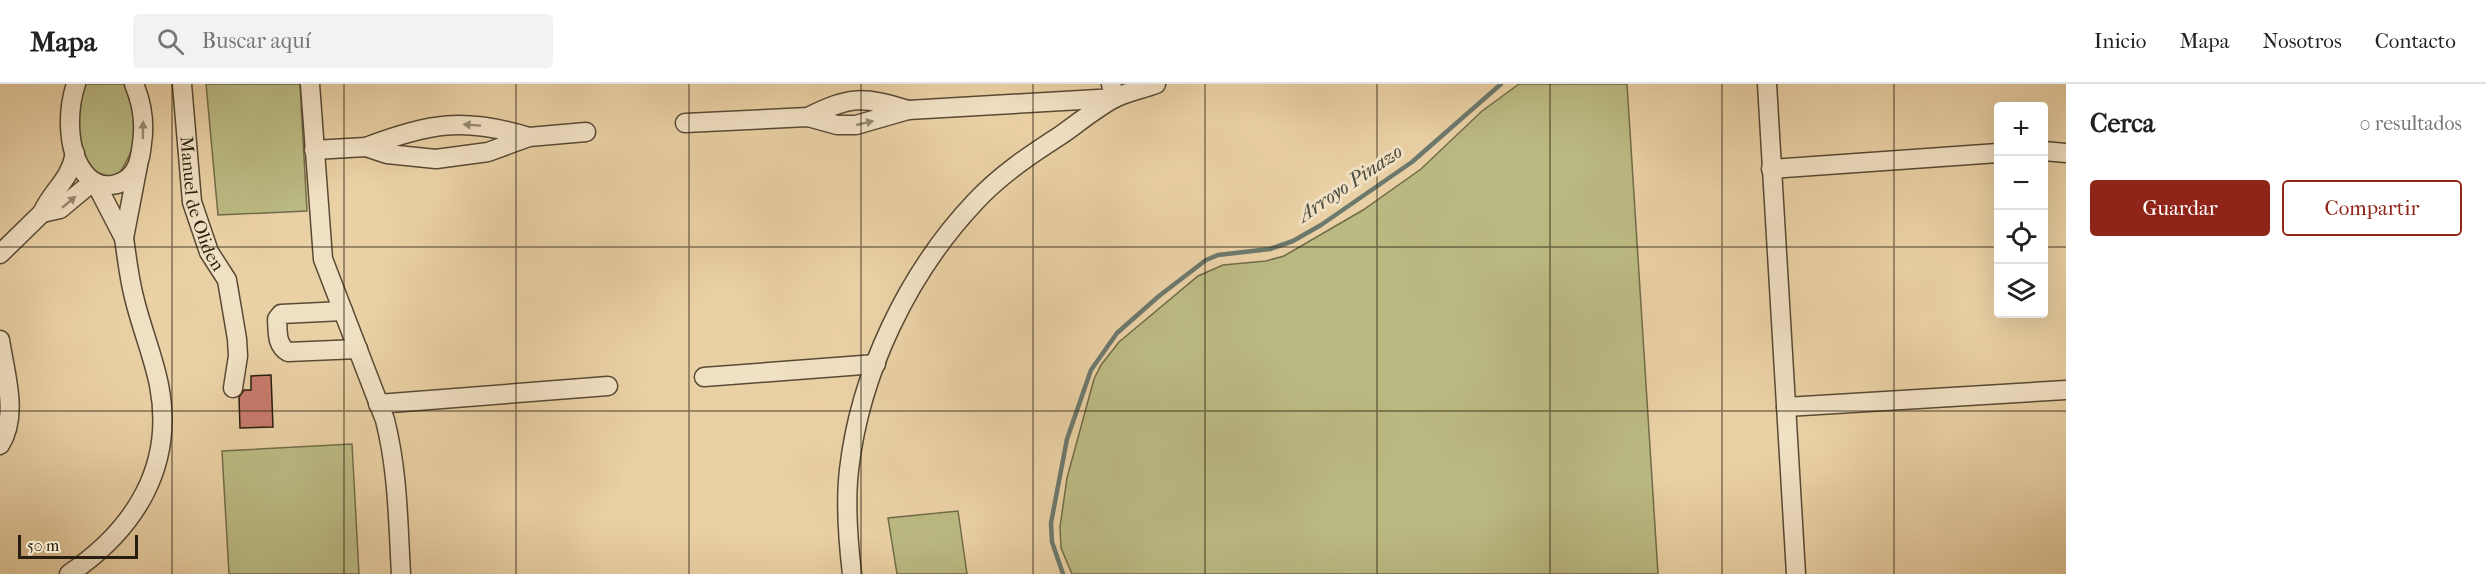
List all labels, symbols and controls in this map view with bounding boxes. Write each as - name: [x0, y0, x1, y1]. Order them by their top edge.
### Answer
- search box: [133, 14, 553, 68]
- text: Mapa: [30, 25, 97, 58]
- icon: search: [154, 25, 187, 58]
- text: Buscar aquí: [202, 28, 311, 54]
- text: Inicio: [2094, 29, 2146, 53]
- text: Mapa: [2179, 29, 2229, 53]
- text: Nosotros: [2262, 29, 2342, 53]
- text: Contacto: [2375, 29, 2456, 53]
- map controls: [1994, 102, 2048, 318]
- button: +: [1994, 102, 2048, 156]
- text: Cerca: [2090, 108, 2155, 139]
- text: 0 resultados: [2359, 112, 2462, 135]
- one-way arrow: [856, 117, 874, 127]
- one-way arrow: [138, 120, 147, 139]
- one-way arrow: [463, 120, 482, 130]
- street label: Manuel de Oliden: [176, 135, 229, 275]
- water label: Arroyo Pinazo: [1291, 140, 1407, 228]
- button: −: [1994, 156, 2048, 210]
- button: Guardar: [2090, 180, 2270, 236]
- button: Compartir: [2282, 180, 2462, 236]
- one-way arrow: [61, 196, 76, 209]
- button: locate: [1994, 210, 2048, 264]
- button: layers: [1994, 264, 2048, 318]
- scale bar: [18, 532, 138, 560]
- text: 50 m: [27, 536, 59, 555]

